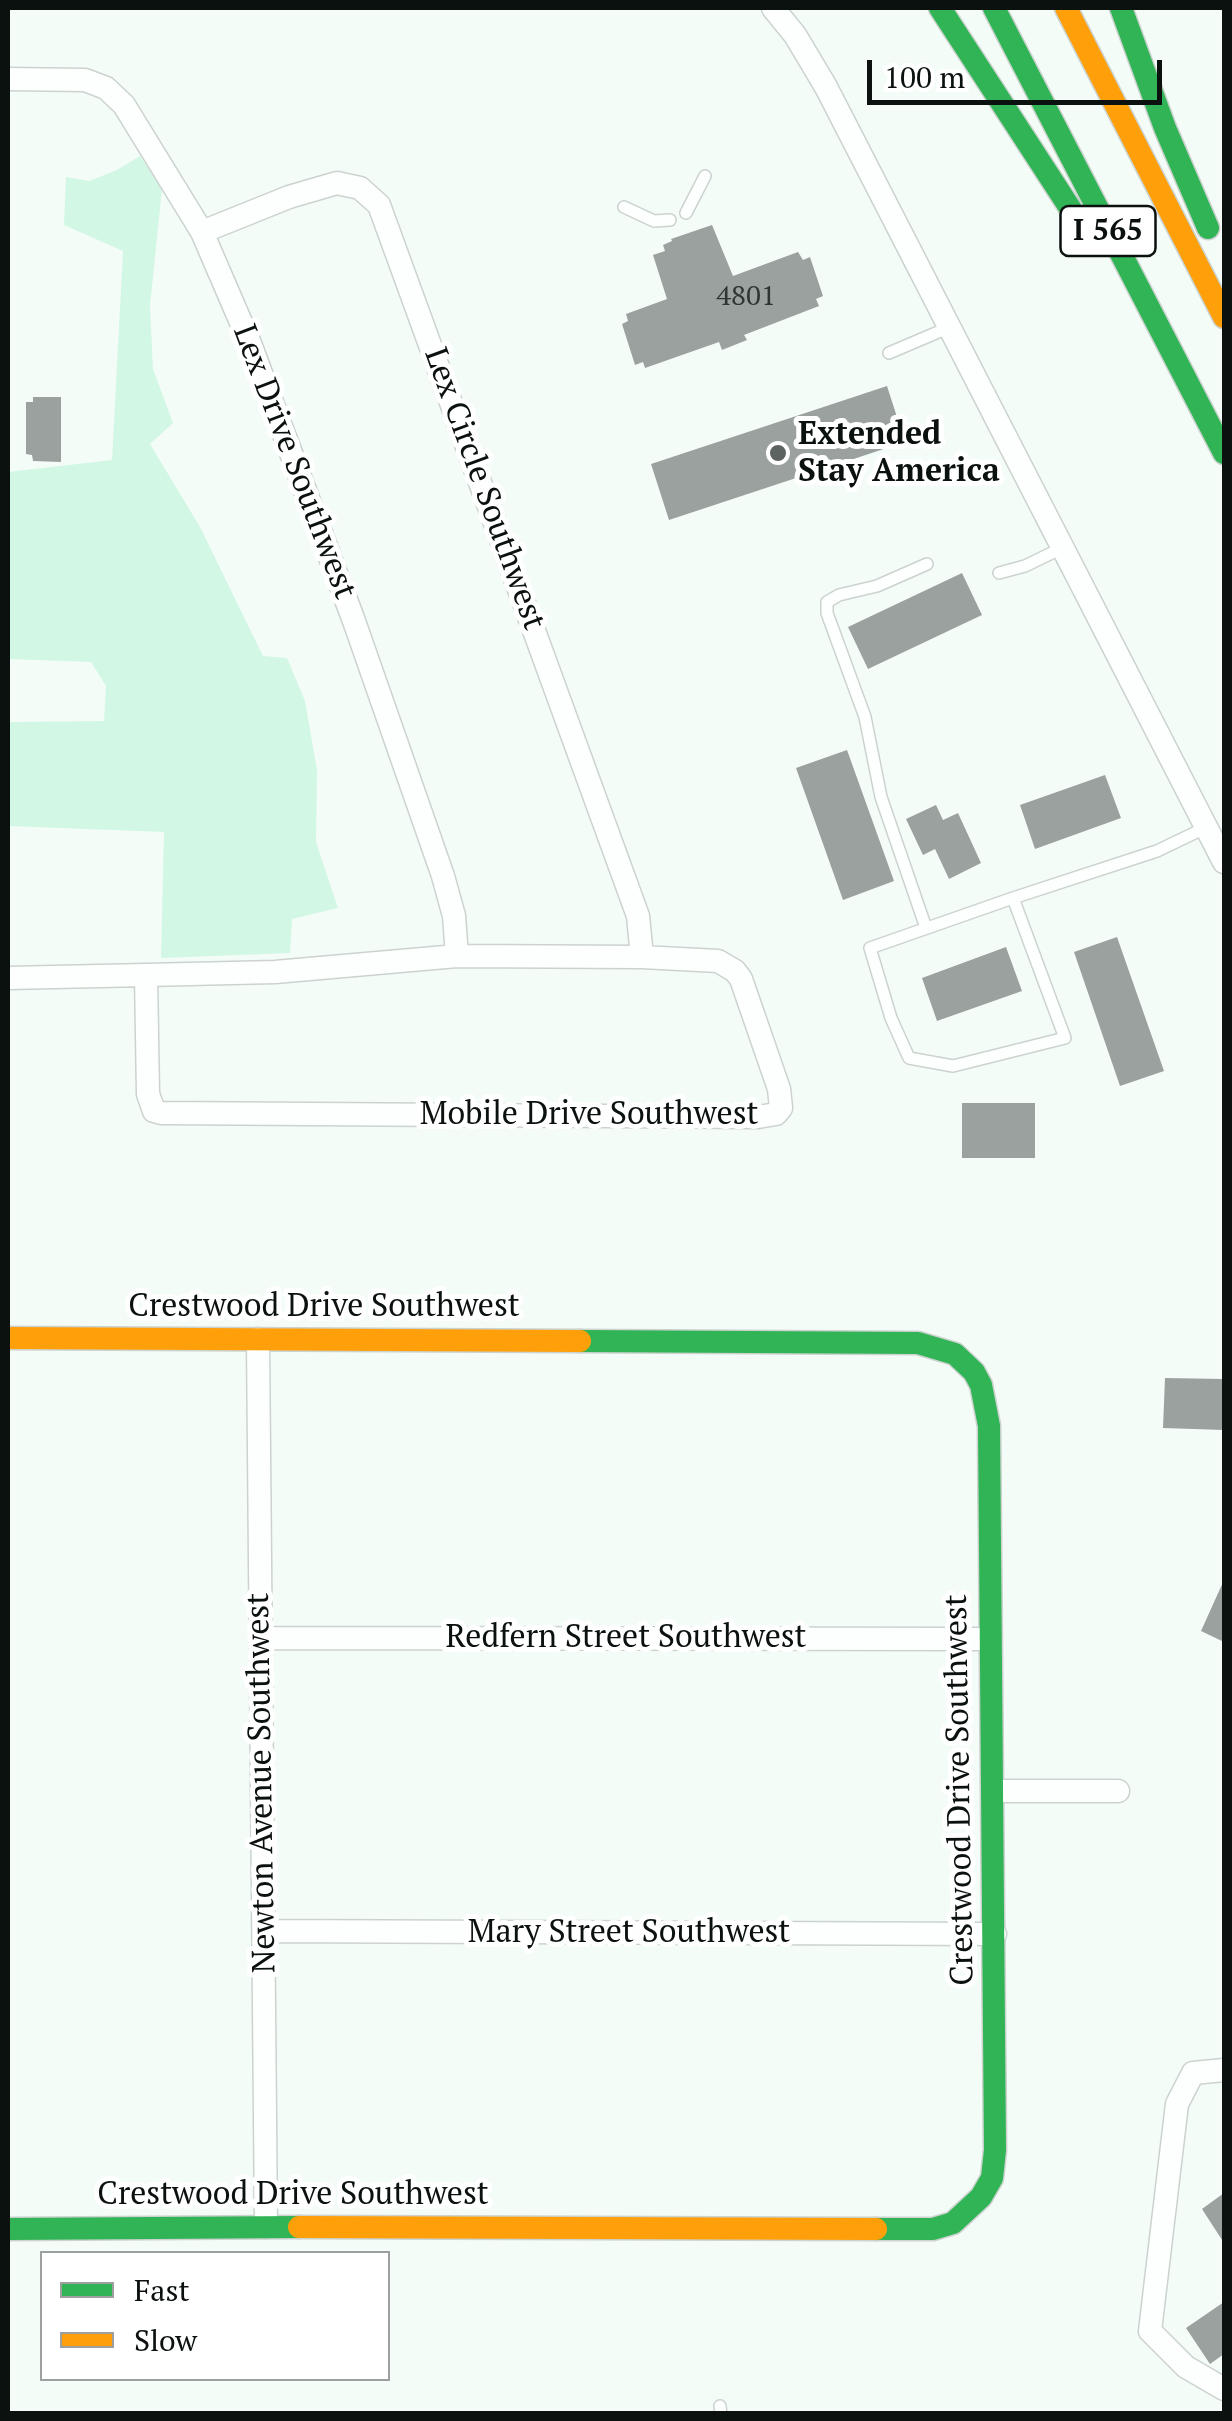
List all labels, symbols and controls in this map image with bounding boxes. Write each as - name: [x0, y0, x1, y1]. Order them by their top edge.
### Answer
- scale bar: [872, 40, 1167, 102]
- text: 100 m: [884, 57, 965, 97]
- road number: I 565: [1060, 206, 1156, 256]
- house number: 4801: [716, 280, 776, 314]
- street label: Lex Drive Southwest: [224, 320, 364, 604]
- street label: Lex Circle Southwest: [415, 343, 553, 635]
- place label: Extended Stay America: [798, 416, 1000, 491]
- marker: Extended Stay America: [767, 442, 789, 464]
- street label: Mobile Drive Southwest: [420, 1096, 758, 1134]
- street label: Crestwood Drive Southwest: [128, 1288, 520, 1326]
- street label: Newton Avenue Southwest: [239, 1593, 285, 1973]
- street label: Crestwood Drive Southwest: [937, 1594, 983, 1986]
- street label: Redfern Street Southwest: [446, 1619, 806, 1657]
- street label: Mary Street Southwest: [468, 1914, 790, 1952]
- street label: Crestwood Drive Southwest: [97, 2176, 489, 2214]
- legend: [40, 2251, 390, 2381]
- text: Fast: [134, 2270, 190, 2310]
- text: Slow: [134, 2320, 197, 2360]

